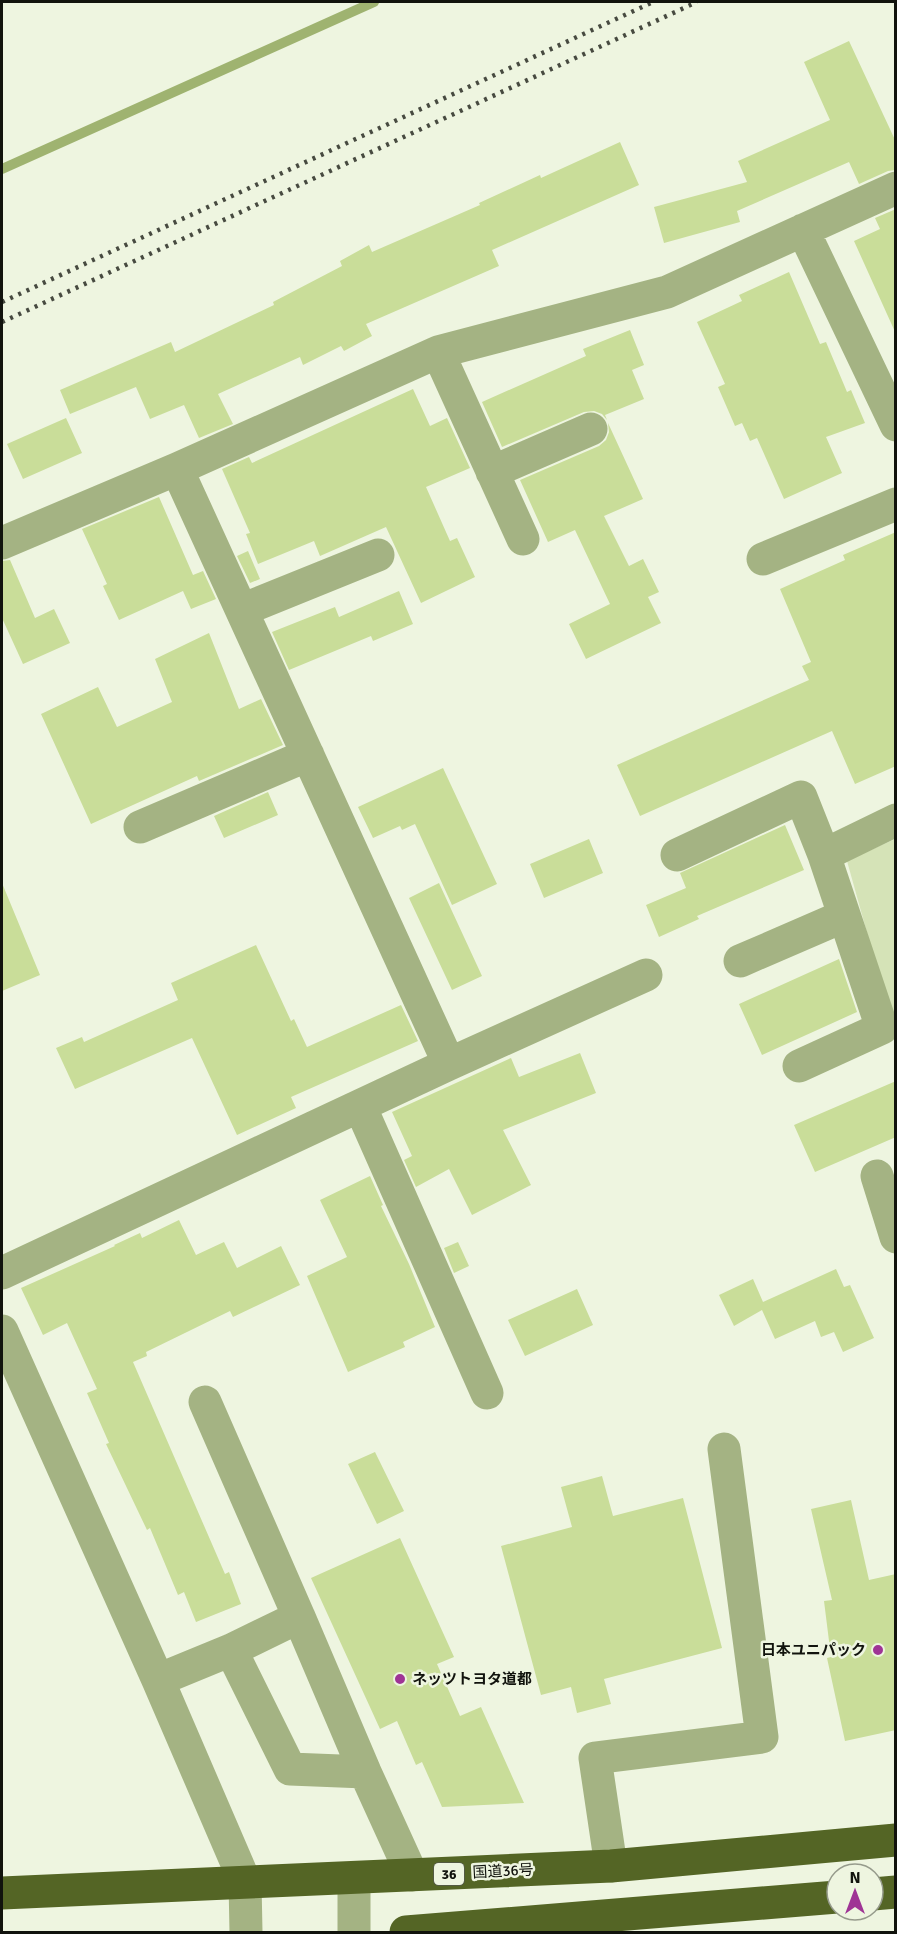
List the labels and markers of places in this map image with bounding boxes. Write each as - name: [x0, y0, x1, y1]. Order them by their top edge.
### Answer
- place label: 日本ユニパック: [761, 1641, 866, 1659]
- marker: 日本ユニパック: [871, 1643, 885, 1657]
- place label: ネッツトヨタ道都: [412, 1670, 532, 1688]
- marker: ネッツトヨタ道都: [393, 1672, 407, 1686]

